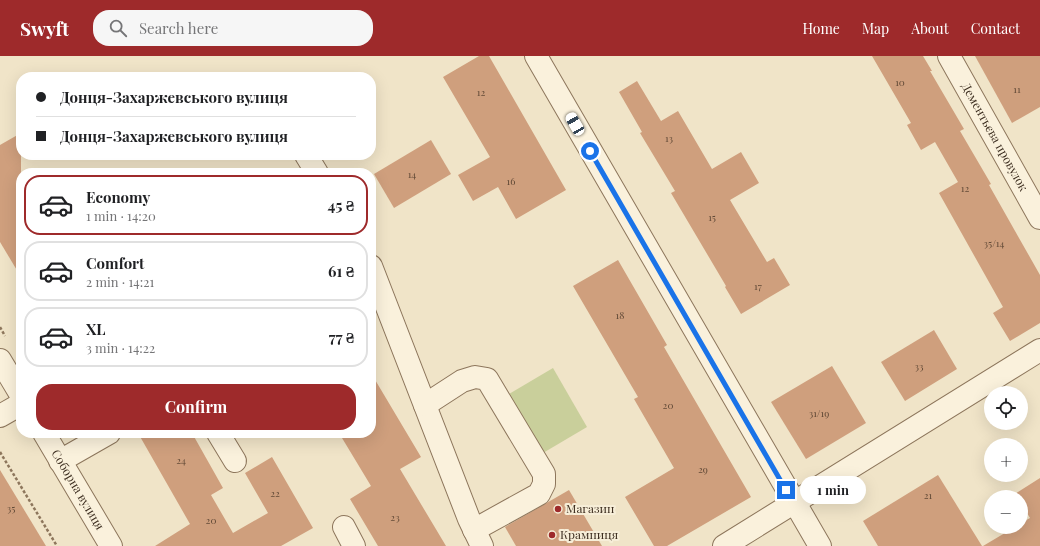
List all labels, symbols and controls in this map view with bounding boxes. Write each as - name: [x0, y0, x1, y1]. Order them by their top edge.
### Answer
- search box: [93, 10, 373, 46]
- text: Swyft: [20, 15, 69, 41]
- icon: search: [107, 17, 129, 39]
- text: Search here: [139, 18, 218, 38]
- text: Home: [802, 19, 840, 38]
- text: Map: [862, 19, 889, 38]
- text: About: [911, 19, 949, 38]
- text: Contact: [971, 19, 1020, 38]
- house number: 10: [895, 75, 905, 89]
- street label: Дементьєва провулок: [959, 79, 1032, 194]
- house number: 11: [1013, 82, 1021, 96]
- house number: 12: [477, 85, 485, 99]
- text: Донця-Захаржевського вулиця: [60, 87, 288, 107]
- car: [564, 111, 586, 137]
- text: Донця-Захаржевського вулиця: [60, 126, 288, 146]
- house number: 13: [665, 131, 674, 145]
- route start: [581, 142, 599, 160]
- house number: 14: [408, 167, 416, 181]
- house number: 16: [507, 174, 515, 188]
- house number: 12: [961, 181, 969, 195]
- icon: car: [38, 187, 74, 223]
- text: Economy: [86, 187, 150, 207]
- text: 45 ₴: [328, 195, 354, 215]
- text: 1 min · 14:20: [86, 207, 156, 224]
- house number: 15: [708, 210, 716, 224]
- house number: 35/14: [983, 236, 1005, 250]
- icon: car: [38, 253, 74, 289]
- text: Comfort: [86, 253, 144, 273]
- text: 61 ₴: [328, 261, 354, 281]
- text: 2 min · 14:21: [86, 273, 154, 290]
- house number: 17: [754, 279, 762, 293]
- house number: 18: [616, 308, 624, 322]
- icon: car: [38, 319, 74, 355]
- text: XL: [86, 319, 106, 339]
- text: 77 ₴: [329, 327, 354, 347]
- text: 3 min · 14:22: [86, 339, 155, 356]
- house number: 33: [914, 359, 924, 373]
- button: Confirm: [36, 384, 356, 430]
- map controls: [984, 386, 1028, 534]
- button: locate: [984, 386, 1028, 430]
- house number: 20: [663, 398, 673, 412]
- house number: 31/19: [809, 406, 829, 420]
- button: +: [984, 438, 1028, 482]
- street label: Соборна вулиця: [48, 446, 109, 533]
- house number: 24: [176, 453, 186, 467]
- house number: 29: [698, 462, 708, 476]
- callout: 1 min: [800, 476, 866, 504]
- route end: [777, 481, 795, 499]
- text: 1 min: [817, 481, 849, 498]
- house number: 22: [270, 486, 280, 500]
- house number: 21: [924, 488, 933, 502]
- button: −: [984, 490, 1028, 534]
- place label: Магазин: [566, 500, 614, 516]
- house number: 35: [7, 501, 15, 515]
- marker: Магазин: [553, 504, 563, 514]
- house number: 23: [390, 510, 400, 524]
- house number: 20: [206, 513, 216, 527]
- place label: Крамниця: [560, 526, 619, 542]
- marker: Крамниця: [547, 530, 557, 540]

